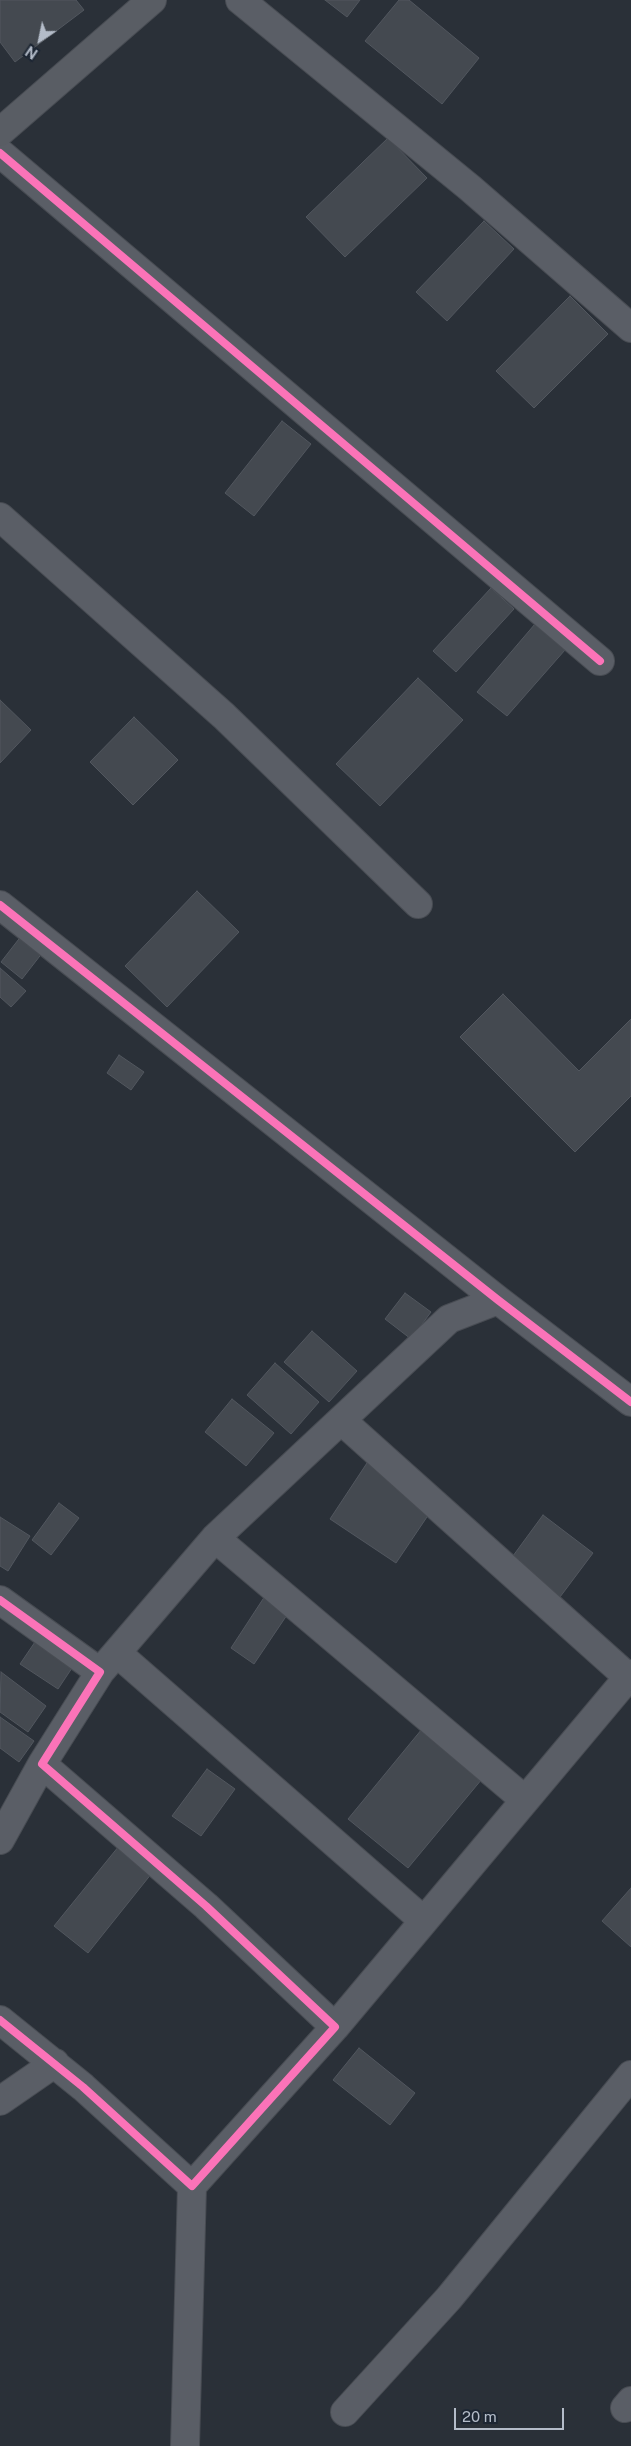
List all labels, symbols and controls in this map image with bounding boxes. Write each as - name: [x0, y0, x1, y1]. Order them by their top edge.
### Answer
- north arrow: [15, 15, 65, 65]
- text: N: [23, 43, 41, 62]
- scale bar: [456, 2398, 566, 2430]
- text: 20 m: [462, 2408, 497, 2425]

